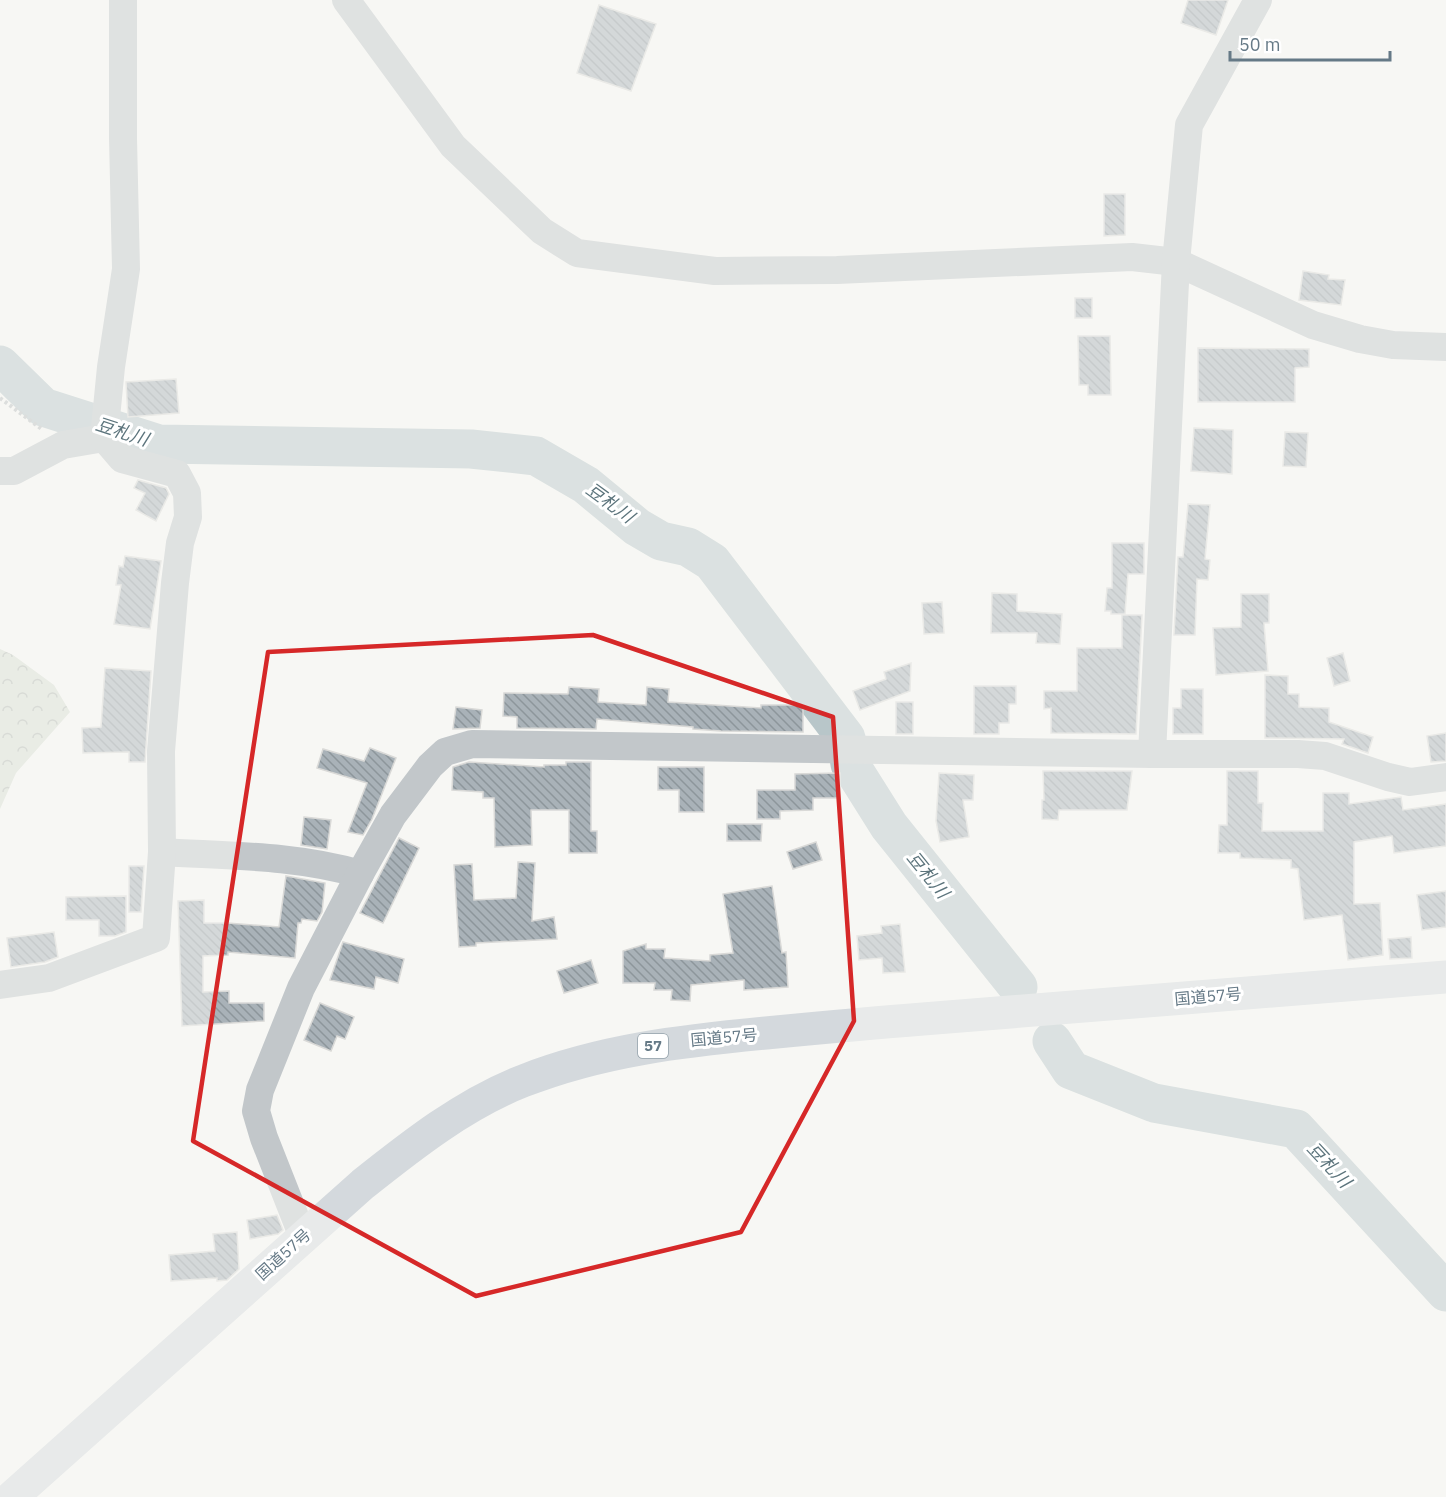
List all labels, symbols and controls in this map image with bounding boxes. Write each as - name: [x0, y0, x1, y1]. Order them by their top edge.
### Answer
- scale bar: [1230, 24, 1390, 62]
- text: 50 m: [1239, 33, 1281, 56]
- water label: 豆札川: [93, 412, 153, 451]
- water label: 豆札川: [582, 477, 641, 529]
- water label: 豆札川: [902, 846, 956, 904]
- street label: 国道57号: [1174, 983, 1242, 1009]
- street label: 国道57号: [690, 1024, 758, 1050]
- road number: 57: [638, 1034, 668, 1058]
- water label: 豆札川: [1303, 1137, 1358, 1194]
- street label: 国道57号: [251, 1224, 315, 1284]

